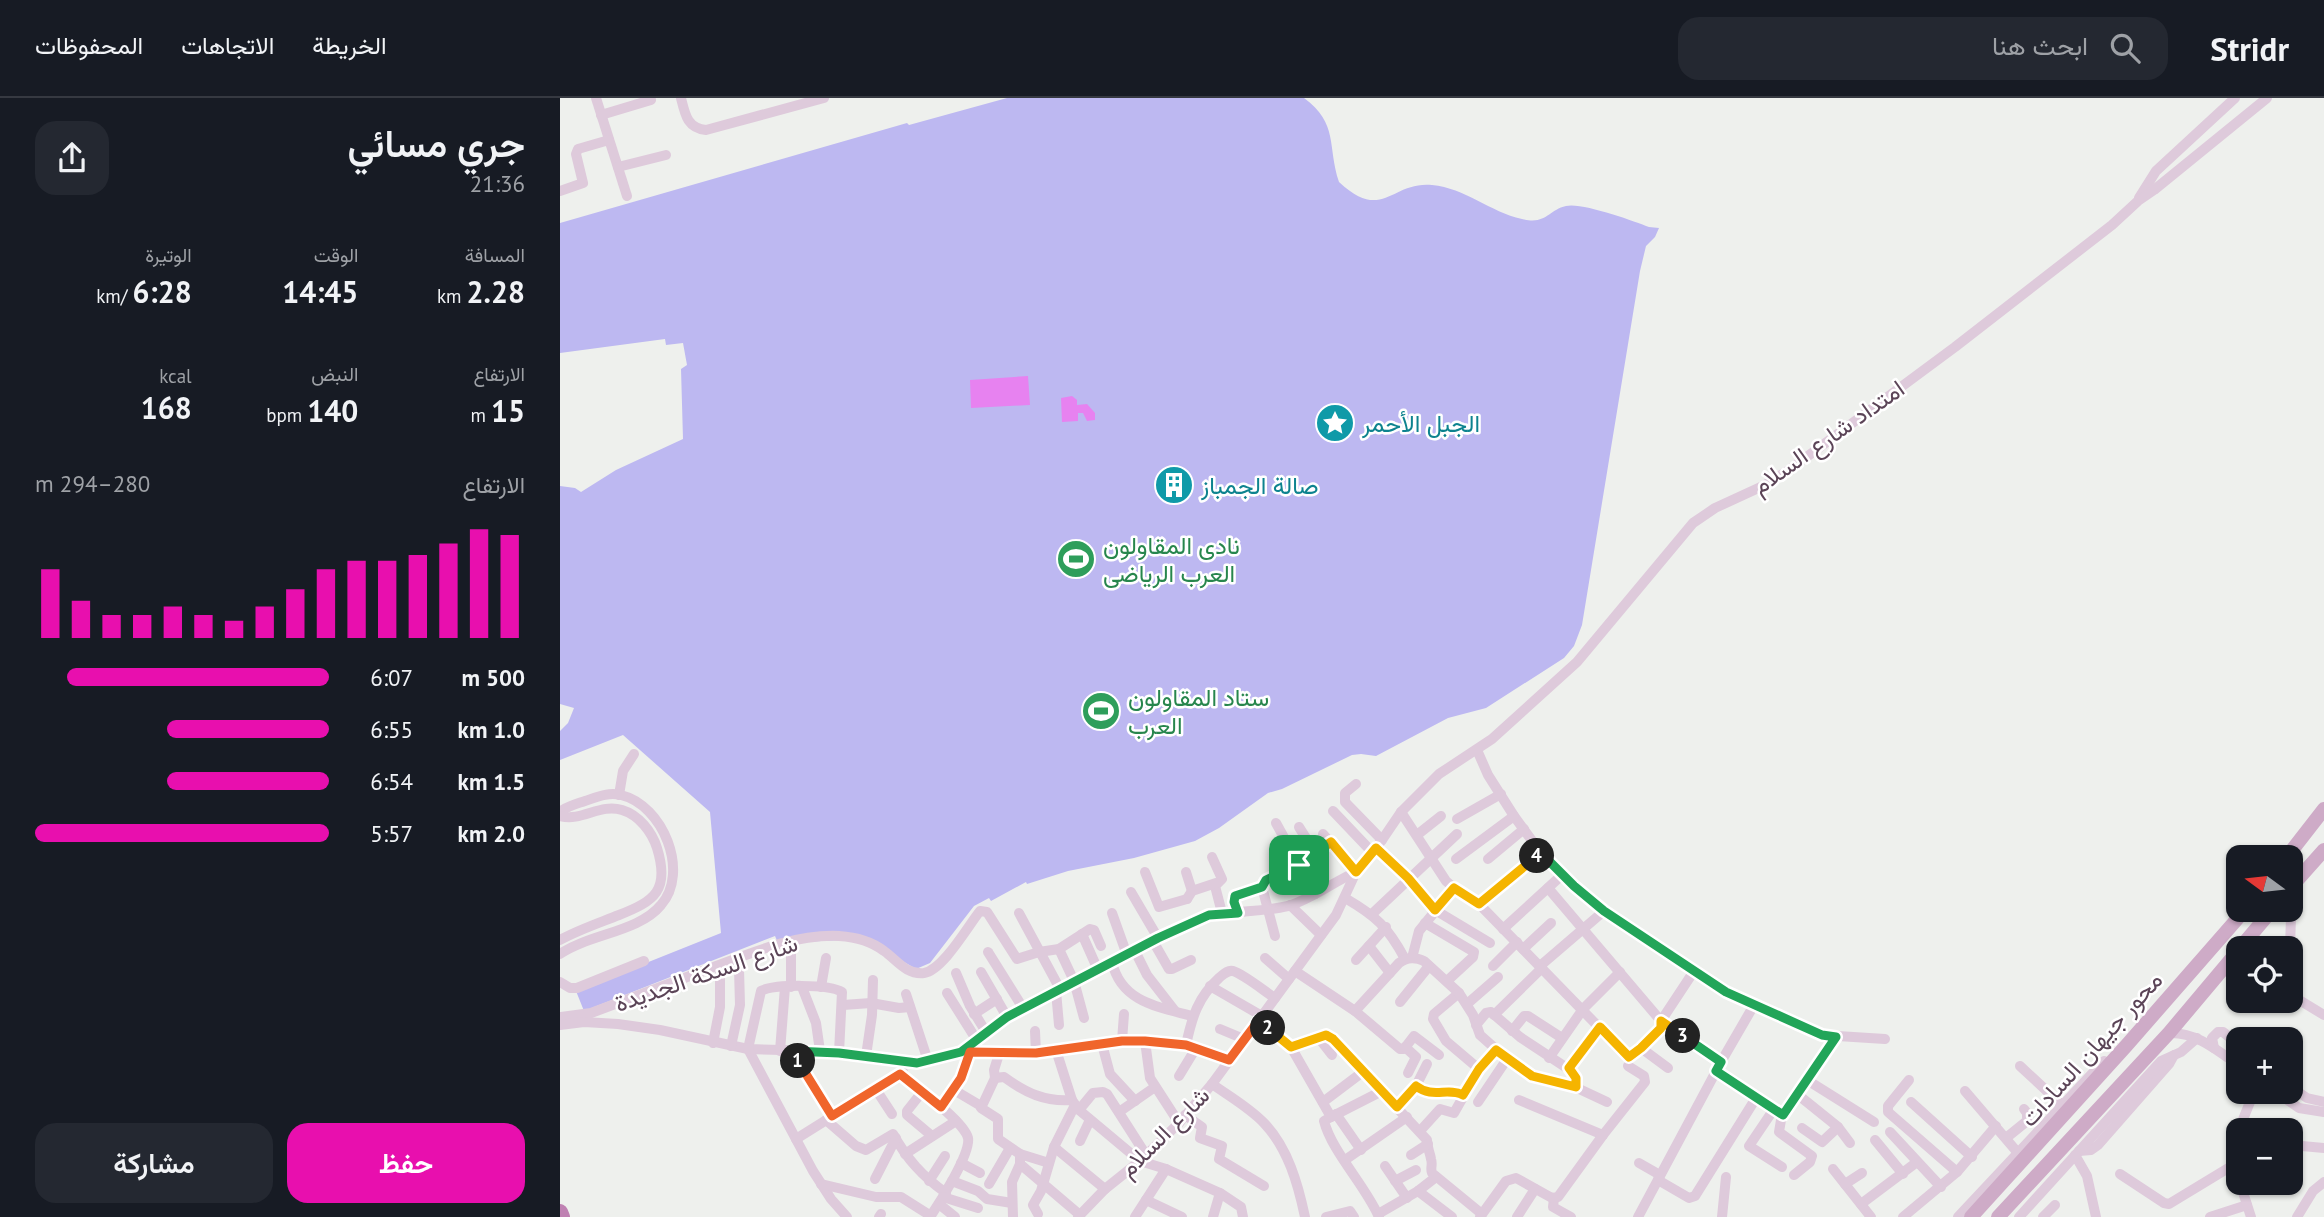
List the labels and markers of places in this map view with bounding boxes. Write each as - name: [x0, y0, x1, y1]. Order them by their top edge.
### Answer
- place icon: الجبل الأحمر: [1314, 402, 1356, 444]
- place label: الجبل الأحمر: [1361, 408, 1480, 439]
- building icon: صالة الجمباز: [1153, 464, 1195, 506]
- place label: صالة الجمباز: [1200, 470, 1319, 501]
- place label: نادى المقاولون العرب الرياضى: [1103, 530, 1240, 589]
- sports icon: نادى المقاولون العرب الرياضى: [1055, 538, 1097, 580]
- place label: ستاد المقاولون العرب: [1128, 682, 1269, 741]
- sports icon: ستاد المقاولون العرب: [1080, 690, 1122, 732]
- pin: [1269, 835, 1329, 895]
- pin: 4: [1520, 838, 1555, 874]
- pin: 2: [1250, 1010, 1286, 1046]
- pin: 3: [1666, 1018, 1700, 1054]
- pin: 1: [780, 1044, 816, 1079]

